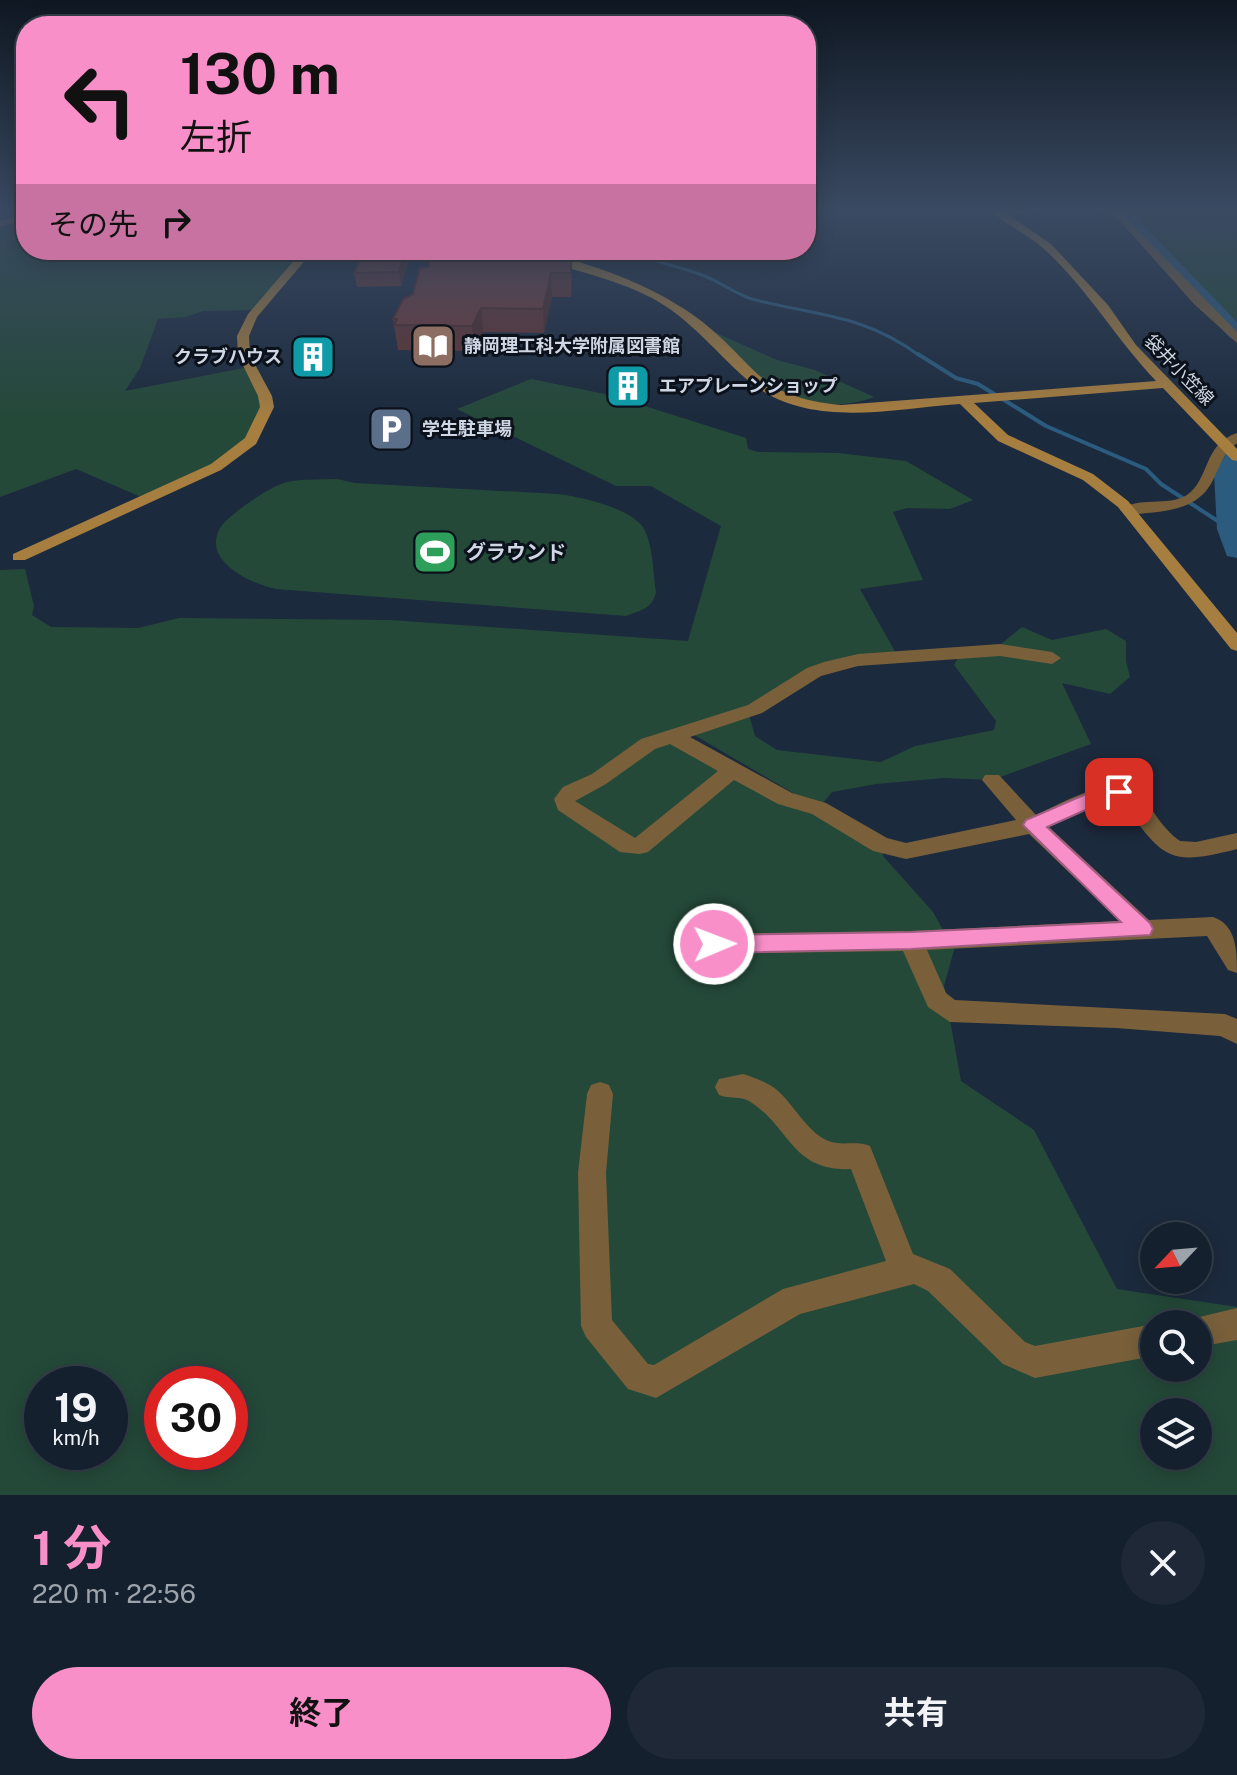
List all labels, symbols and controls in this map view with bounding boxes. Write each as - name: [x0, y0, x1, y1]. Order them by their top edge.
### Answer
- text: 130 m: [180, 41, 340, 107]
- icon: left: [48, 48, 152, 152]
- text: 左折: [180, 116, 252, 158]
- icon: right: [154, 200, 198, 244]
- text: その先: [48, 206, 138, 242]
- library icon: 静岡理工科大学附属図書館: [409, 322, 457, 370]
- street label: 袋井小笠線: [1141, 330, 1218, 409]
- building icon: クラブハウス: [289, 333, 337, 381]
- place label: 静岡理工科大学附属図書館: [464, 335, 680, 356]
- place label: クラブハウス: [174, 346, 282, 367]
- building icon: エアプレーンショップ: [604, 362, 652, 410]
- place label: エアプレーンショップ: [659, 375, 838, 396]
- parking icon: 学生駐車場: [367, 405, 415, 453]
- place label: 学生駐車場: [422, 418, 512, 439]
- sports icon: グラウンド: [411, 528, 459, 576]
- place label: グラウンド: [466, 540, 566, 564]
- pin: [1085, 758, 1153, 826]
- icon: arrive: [1097, 770, 1141, 814]
- position arrow: [672, 902, 756, 986]
- north arrow: [1140, 1222, 1212, 1294]
- map controls: [1140, 1222, 1212, 1470]
- button: search: [1140, 1310, 1212, 1382]
- speed limit sign: 30: [144, 1366, 248, 1470]
- text: 19: [54, 1384, 98, 1431]
- button: layers: [1140, 1398, 1212, 1470]
- text: km/h: [52, 1426, 100, 1450]
- text: 1 分: [32, 1519, 111, 1576]
- button: close: [1121, 1521, 1205, 1605]
- text: 220 m · 22:56: [32, 1578, 196, 1609]
- button: 終了: [32, 1667, 611, 1759]
- button: 共有: [627, 1667, 1205, 1759]

